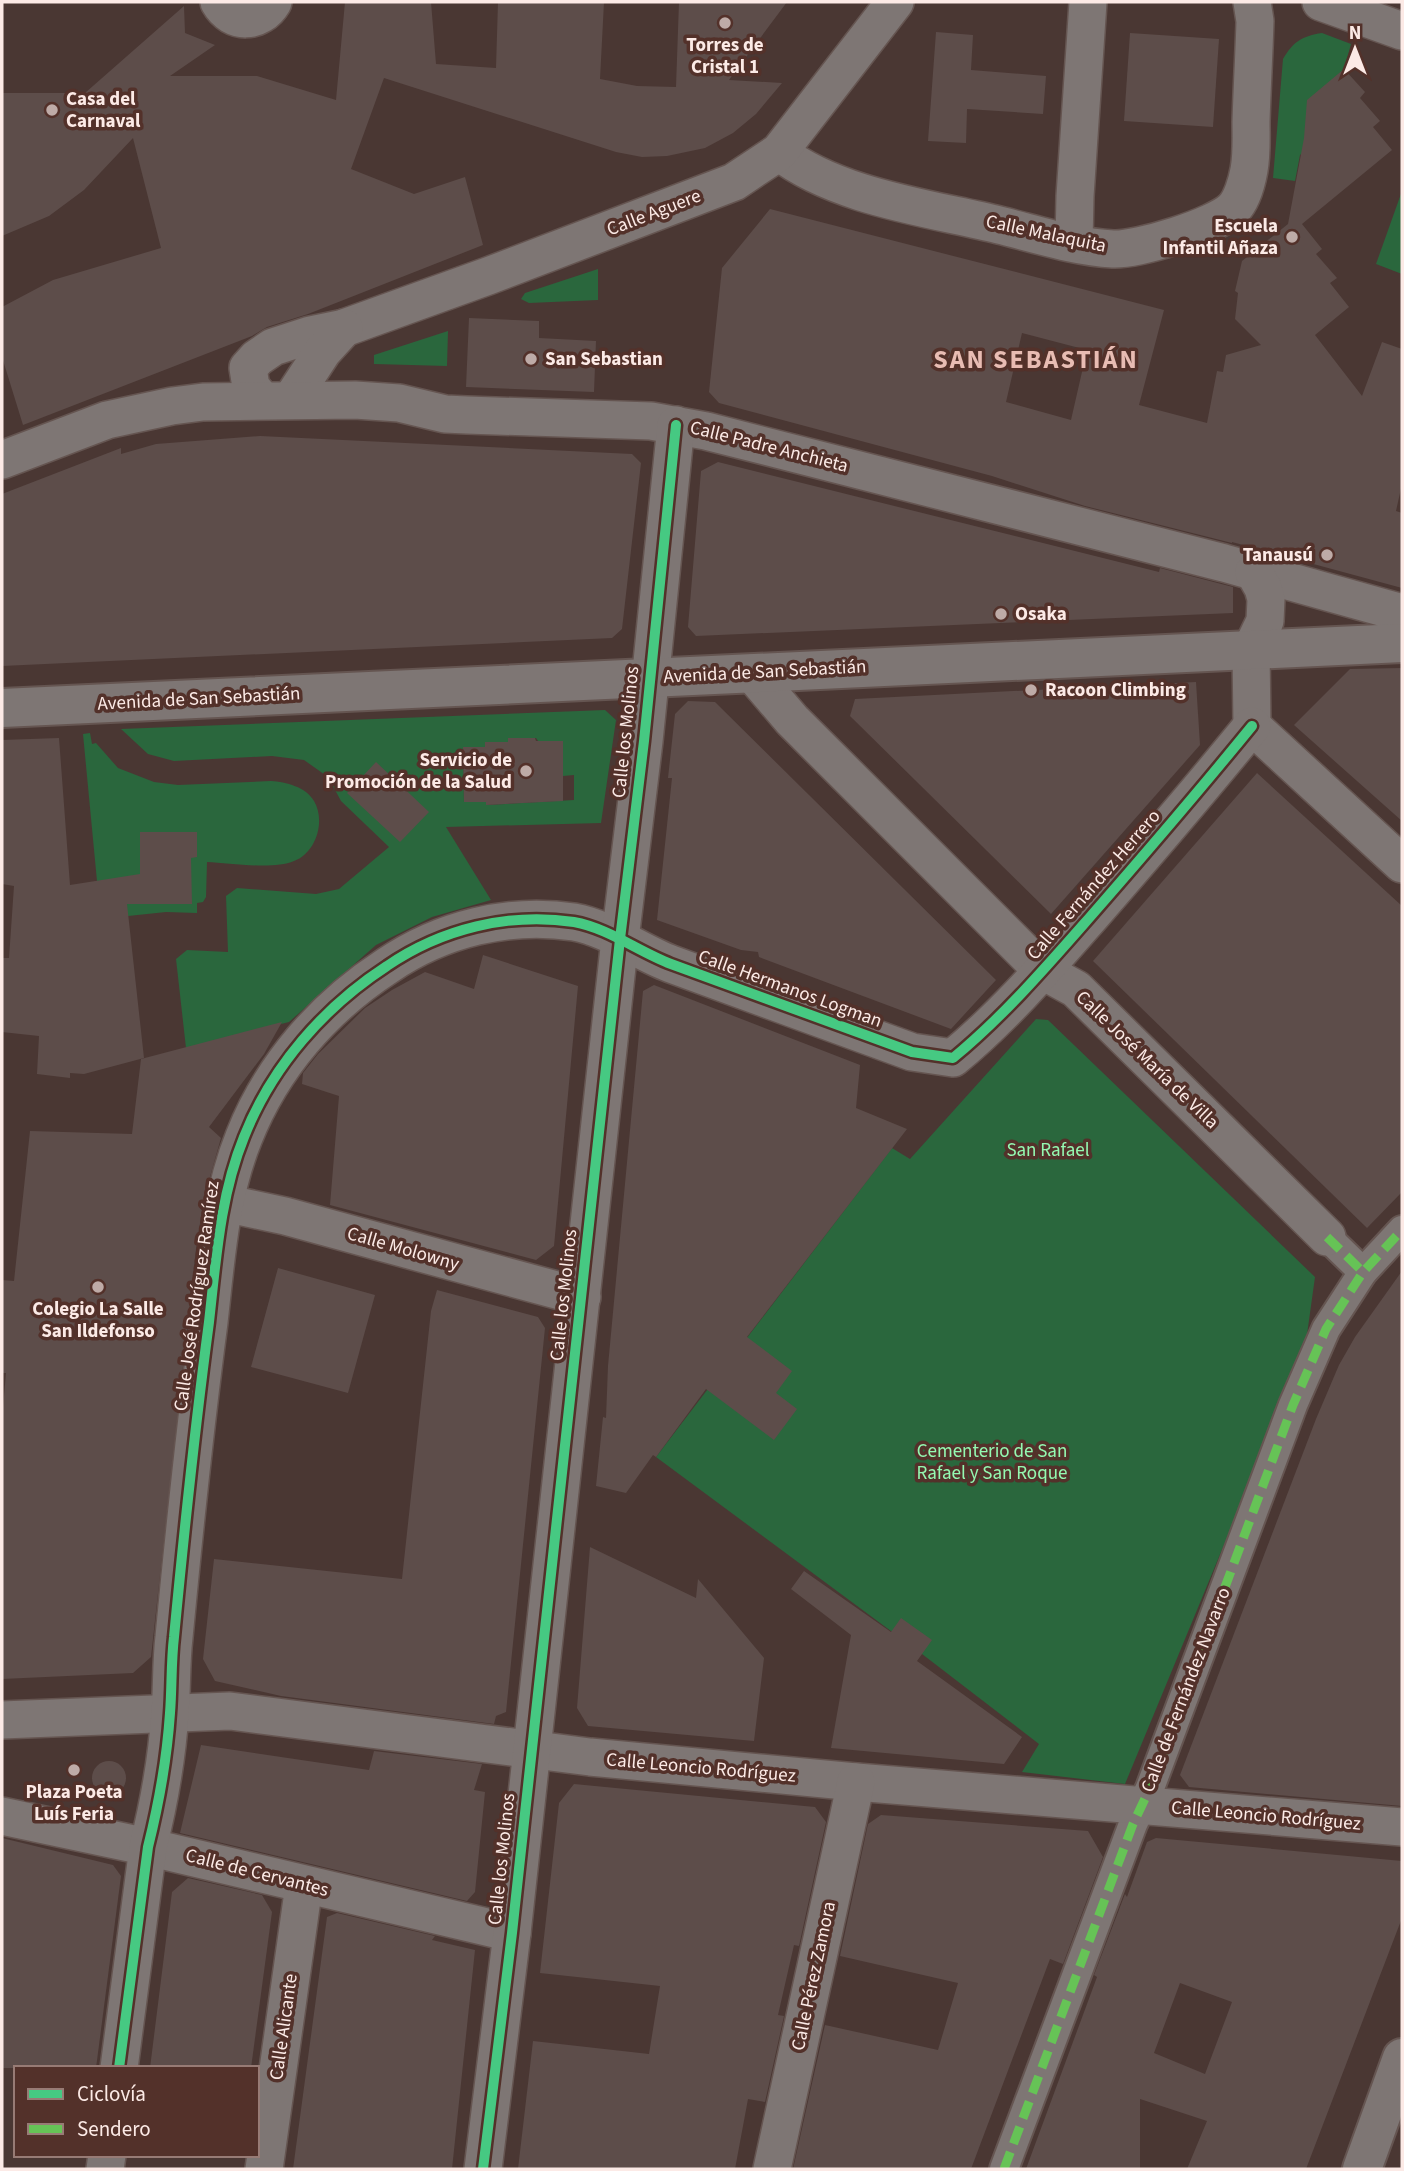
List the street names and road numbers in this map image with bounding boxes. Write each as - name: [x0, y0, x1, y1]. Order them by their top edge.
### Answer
- street label: Calle Aguere: [603, 183, 705, 243]
- street label: Calle Malaquita: [983, 208, 1109, 260]
- street label: Calle Padre Anchieta: [687, 414, 851, 480]
- street label: Avenida de San Sebastián: [663, 653, 867, 691]
- street label: Calle los Molinos: [606, 665, 646, 799]
- street label: Avenida de San Sebastián: [97, 680, 301, 718]
- street label: Calle Fernández Herrero: [1021, 804, 1167, 966]
- street label: Calle Hermanos Logman: [694, 943, 886, 1035]
- street label: Calle José María de Villa: [1069, 984, 1225, 1136]
- street label: Calle José Rodríguez Ramírez: [167, 1179, 227, 1413]
- street label: Calle Molowny: [344, 1220, 462, 1278]
- street label: Calle los Molinos: [544, 1228, 584, 1362]
- street label: Calle de Fernández Navarro: [1134, 1584, 1238, 1796]
- street label: Calle Leoncio Rodríguez: [605, 1746, 797, 1790]
- street label: Calle los Molinos: [482, 1792, 522, 1926]
- street label: Calle Leoncio Rodríguez: [1170, 1794, 1362, 1838]
- street label: Calle de Cervantes: [183, 1842, 331, 1904]
- street label: Calle Pérez Zamora: [785, 1899, 843, 2053]
- street label: Calle Alicante: [263, 1972, 305, 2082]

